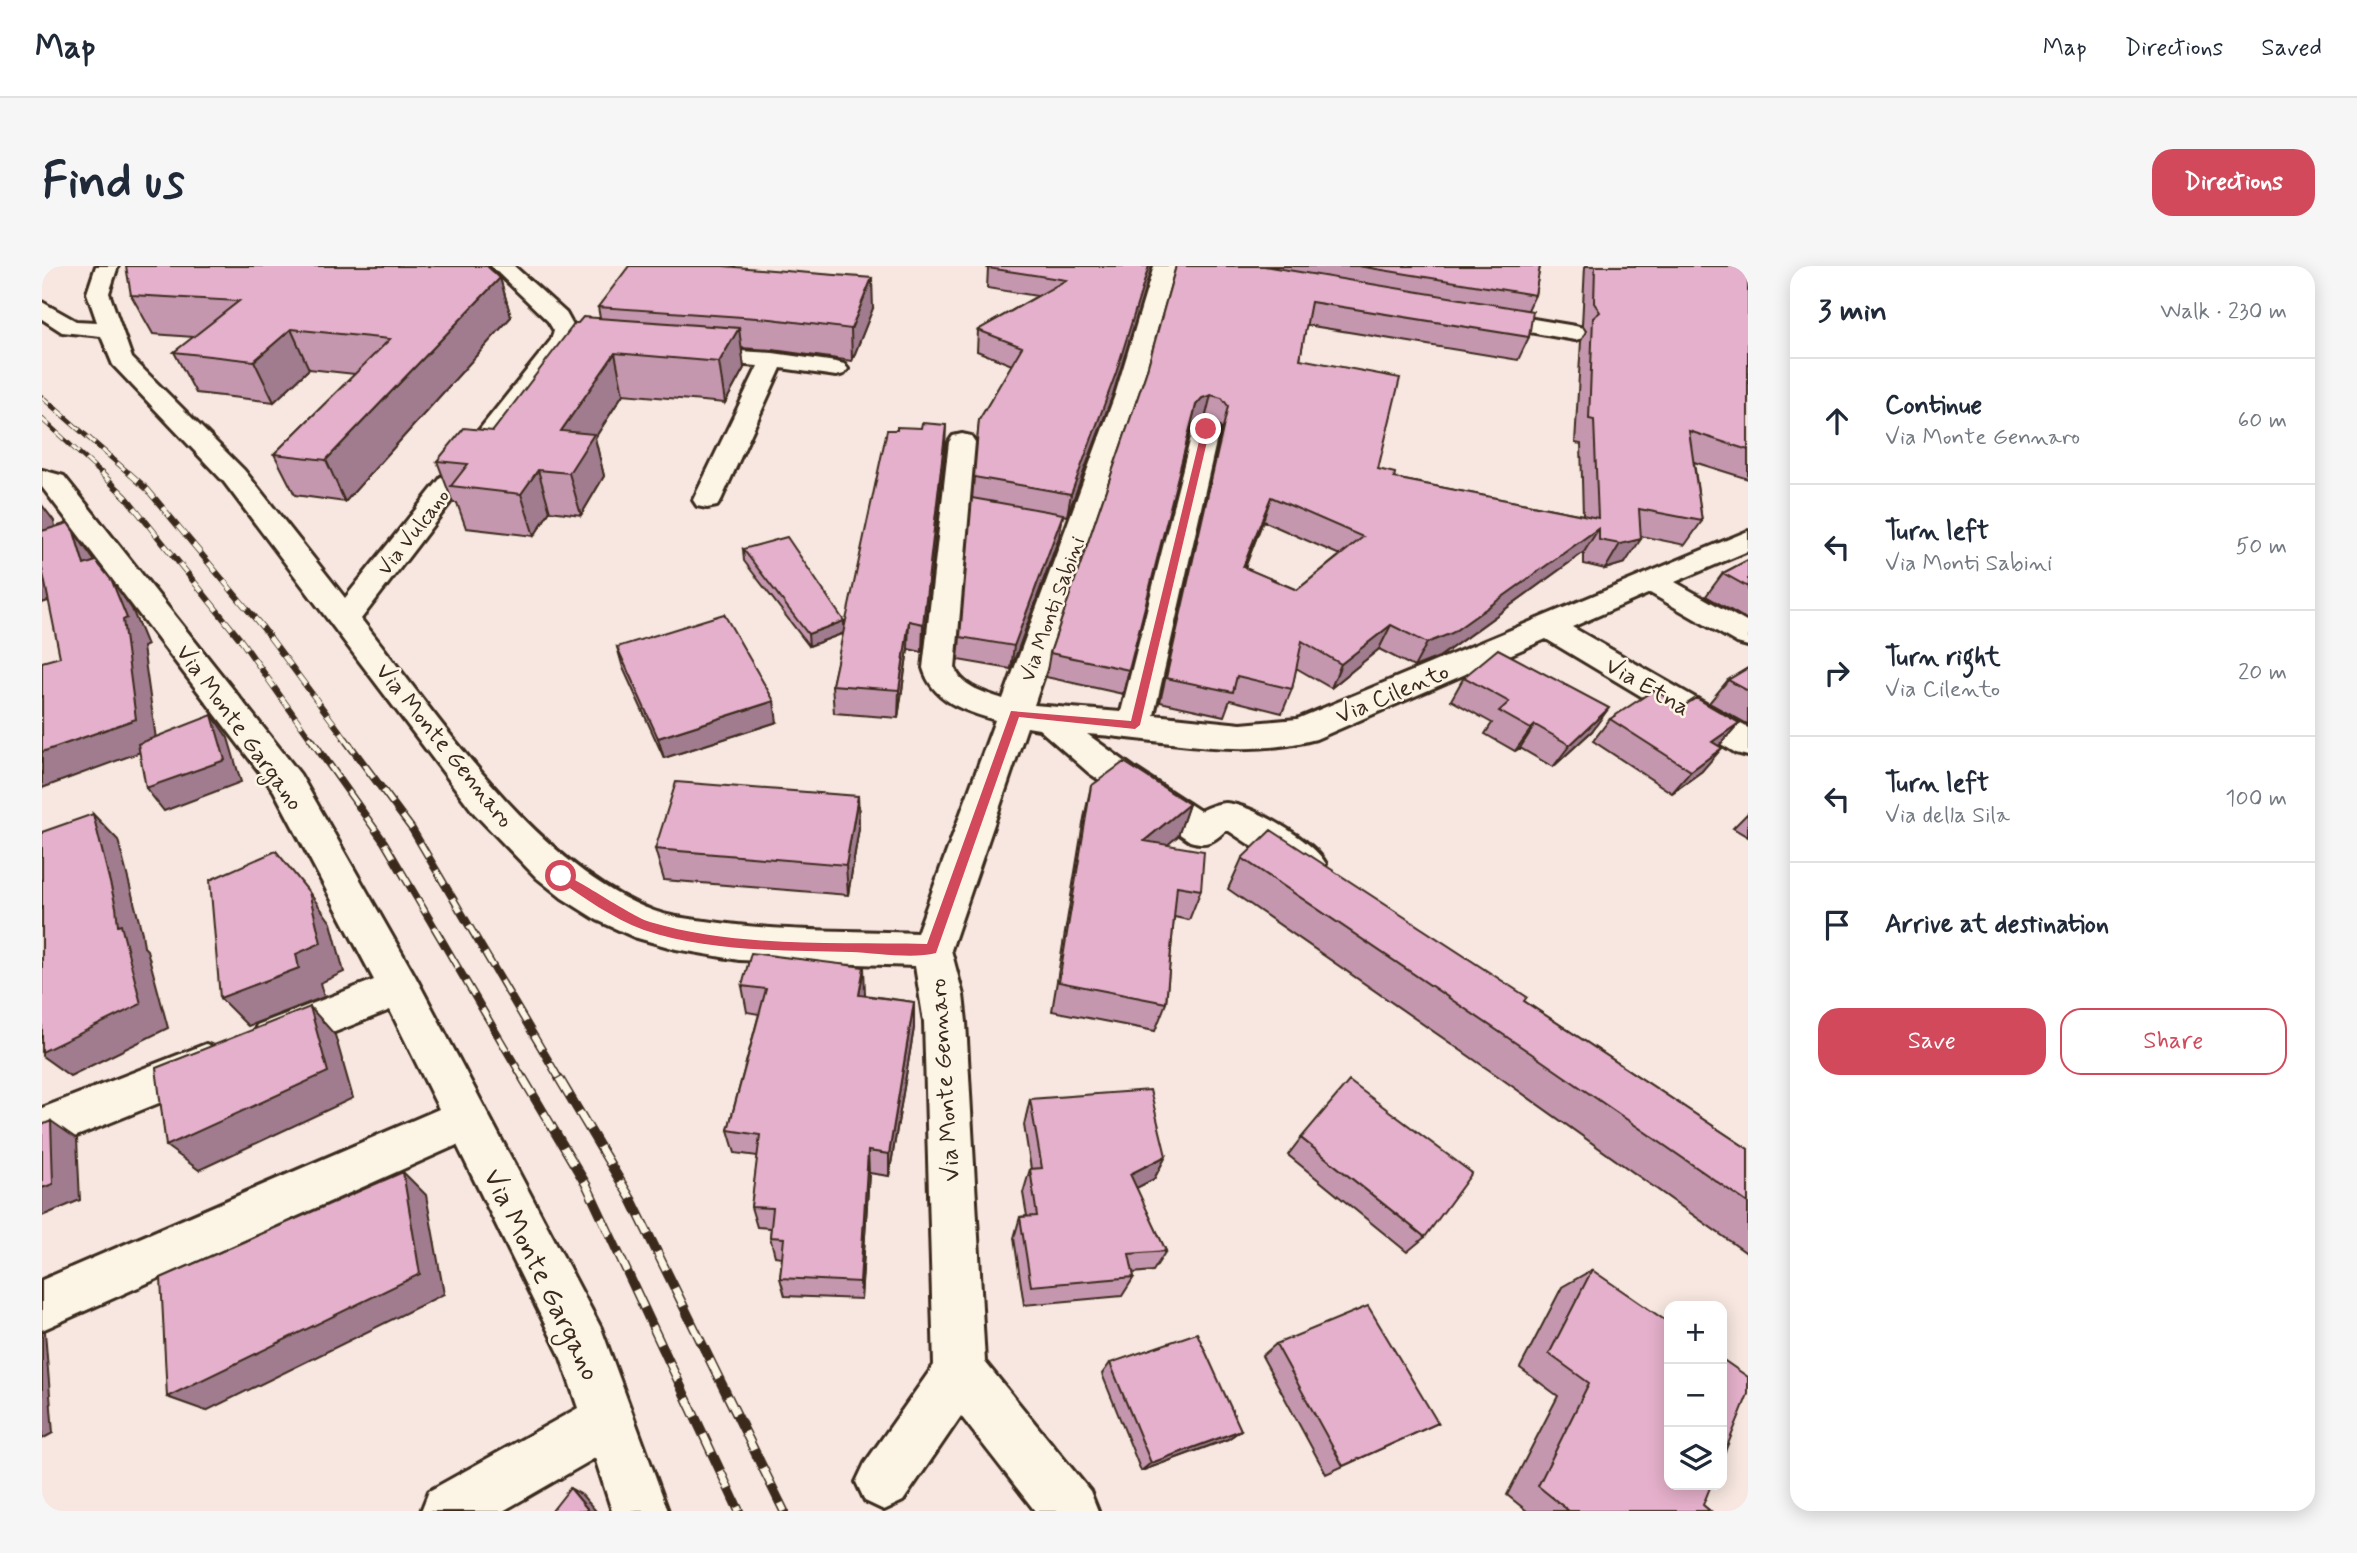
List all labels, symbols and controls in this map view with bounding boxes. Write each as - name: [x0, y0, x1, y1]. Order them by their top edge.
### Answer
- text: Map: [35, 26, 95, 70]
- text: Map: [2043, 33, 2087, 64]
- text: Directions: [2125, 33, 2223, 64]
- text: Saved: [2261, 33, 2322, 64]
- button: Directions: [2152, 149, 2315, 216]
- text: Find us: [42, 150, 185, 215]
- text: 3 min: [1818, 292, 1887, 331]
- text: Walk · 230 m: [2160, 297, 2287, 327]
- text: Continue: [1885, 389, 1982, 423]
- icon: ahead: [1818, 402, 1856, 440]
- text: 60 m: [2238, 406, 2287, 436]
- route end: [1190, 413, 1221, 444]
- text: Via Monte Gennaro: [1885, 423, 2080, 453]
- street label: Via Vulcano: [371, 484, 456, 582]
- text: Turn left: [1885, 515, 1989, 549]
- icon: left: [1818, 528, 1856, 566]
- text: 50 m: [2236, 532, 2287, 562]
- street label: Via Monti Sabini: [1014, 533, 1092, 686]
- text: Via Monti Sabini: [1885, 549, 2052, 579]
- street label: Via Monte Gargano: [166, 639, 310, 818]
- text: Turn right: [1885, 641, 2001, 675]
- street label: Via Etna: [1599, 651, 1695, 724]
- icon: right: [1818, 654, 1856, 692]
- street label: Via Monte Gennaro: [368, 657, 520, 835]
- street label: Via Cilento: [1331, 657, 1454, 732]
- text: 20 m: [2238, 658, 2287, 688]
- text: Via Cilento: [1885, 675, 2000, 705]
- text: Turn left: [1885, 767, 1989, 801]
- icon: left: [1818, 780, 1856, 818]
- text: 100 m: [2225, 784, 2287, 814]
- text: Via della Sila: [1885, 801, 2010, 831]
- route start: [545, 860, 576, 891]
- icon: arrive: [1818, 906, 1856, 944]
- text: Arrive at destination: [1885, 908, 2109, 942]
- street label: Via Monte Gennaro: [923, 977, 968, 1182]
- button: Save: [1818, 1008, 2046, 1075]
- button: Share: [2060, 1008, 2287, 1075]
- street label: Via Monte Gargano: [472, 1163, 608, 1388]
- map controls: [1664, 1301, 1727, 1490]
- button: +: [1664, 1301, 1727, 1364]
- button: −: [1664, 1364, 1727, 1427]
- button: layers: [1664, 1427, 1727, 1490]

